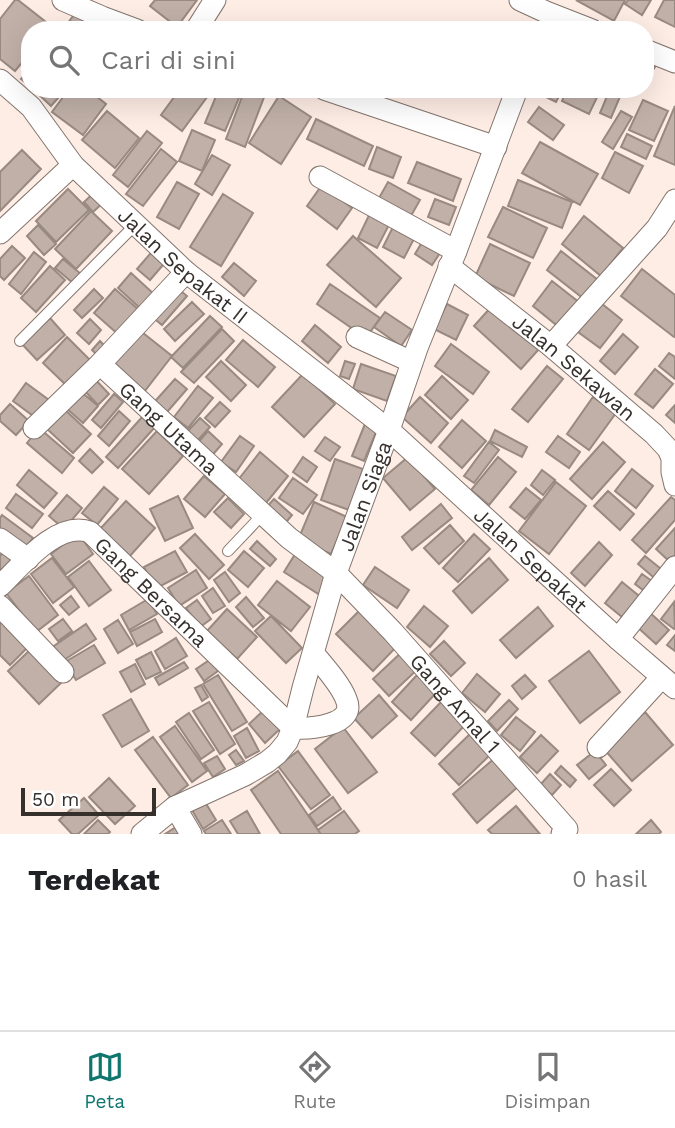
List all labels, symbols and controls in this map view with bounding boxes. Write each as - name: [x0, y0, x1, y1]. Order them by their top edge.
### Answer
- search box: [21, 21, 654, 98]
- icon: search: [45, 41, 83, 79]
- text: Cari di sini: [101, 45, 236, 75]
- street label: Jalan Sepakat II: [113, 202, 253, 328]
- street label: Jalan Sekawan: [508, 308, 641, 426]
- street label: Gang Utama: [114, 376, 224, 480]
- street label: Jalan Siaga: [333, 437, 396, 554]
- street label: Jalan Sepakat: [469, 502, 593, 618]
- street label: Gang Bersama: [90, 531, 213, 652]
- street label: Gang Amal 1: [405, 648, 506, 758]
- scale bar: [21, 785, 156, 817]
- text: 50 m: [32, 788, 79, 811]
- text: Terdekat: [28, 862, 160, 897]
- text: 0 hasil: [572, 866, 647, 893]
- tab: Peta: [84, 1048, 125, 1113]
- tab: Rute: [293, 1048, 336, 1113]
- tab: Disimpan: [505, 1048, 591, 1113]

